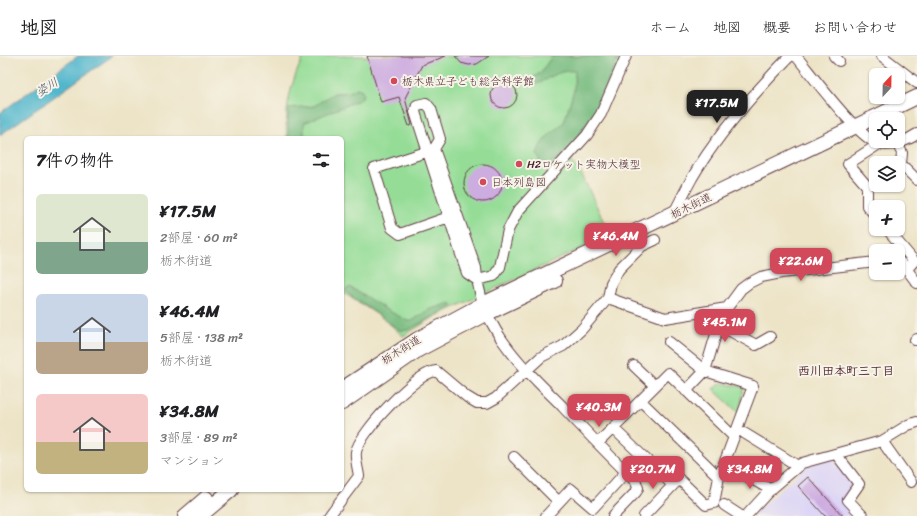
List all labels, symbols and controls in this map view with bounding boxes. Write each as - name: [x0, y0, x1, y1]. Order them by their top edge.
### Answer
- text: 地図: [20, 11, 58, 44]
- text: ホーム: [650, 15, 691, 40]
- text: 地図: [713, 15, 741, 40]
- text: 概要: [763, 15, 791, 40]
- text: お問い合わせ: [813, 15, 897, 40]
- north arrow: [869, 68, 905, 104]
- map controls: [869, 68, 905, 280]
- water label: 姿川: [31, 71, 63, 103]
- place label: 栃木県立子ども総合科学館: [402, 72, 534, 91]
- marker: 栃木県立子ども総合科学館: [389, 76, 399, 86]
- pin: ¥17.5M: [684, 90, 750, 124]
- text: ¥17.5M: [696, 91, 738, 114]
- button: locate: [869, 112, 905, 148]
- text: 7件の物件: [36, 145, 114, 175]
- icon: filters: [310, 149, 332, 171]
- place label: H2ロケット実物大模型: [527, 155, 640, 174]
- button: layers: [869, 156, 905, 192]
- marker: H2ロケット実物大模型: [514, 159, 524, 169]
- place label: 日本列島図: [491, 173, 546, 192]
- marker: 日本列島図: [478, 177, 488, 187]
- street label: 栃木街道: [667, 188, 715, 224]
- text: ¥17.5M: [160, 196, 216, 226]
- button: +: [869, 200, 905, 236]
- icon: home: [68, 210, 116, 258]
- pin: ¥46.4M: [583, 223, 649, 257]
- text: ¥46.4M: [593, 224, 639, 247]
- text: 2部屋 · 60 m²: [160, 226, 238, 249]
- button: −: [869, 244, 905, 280]
- pin: ¥22.6M: [768, 248, 834, 282]
- text: 栃木街道: [160, 249, 212, 272]
- text: ¥22.6M: [779, 249, 823, 272]
- text: ¥46.4M: [160, 296, 219, 326]
- pin: ¥45.1M: [692, 309, 758, 343]
- icon: home: [68, 310, 116, 358]
- text: ¥45.1M: [703, 310, 747, 333]
- text: 5部屋 · 138 m²: [160, 326, 243, 349]
- street label: 栃木街道: [377, 330, 425, 370]
- text: 栃木街道: [160, 349, 212, 372]
- district label: 西川田本町三丁目: [798, 360, 894, 382]
- pin: ¥40.3M: [566, 394, 632, 428]
- text: ¥40.3M: [576, 395, 622, 418]
- text: ¥34.8M: [160, 396, 219, 426]
- icon: home: [68, 410, 116, 458]
- text: 3部屋 · 89 m²: [160, 426, 238, 449]
- text: マンション: [160, 449, 224, 472]
- pin: ¥20.7M: [620, 456, 686, 490]
- pin: ¥34.8M: [717, 456, 783, 490]
- text: ¥20.7M: [631, 457, 675, 480]
- text: ¥34.8M: [728, 457, 772, 480]

